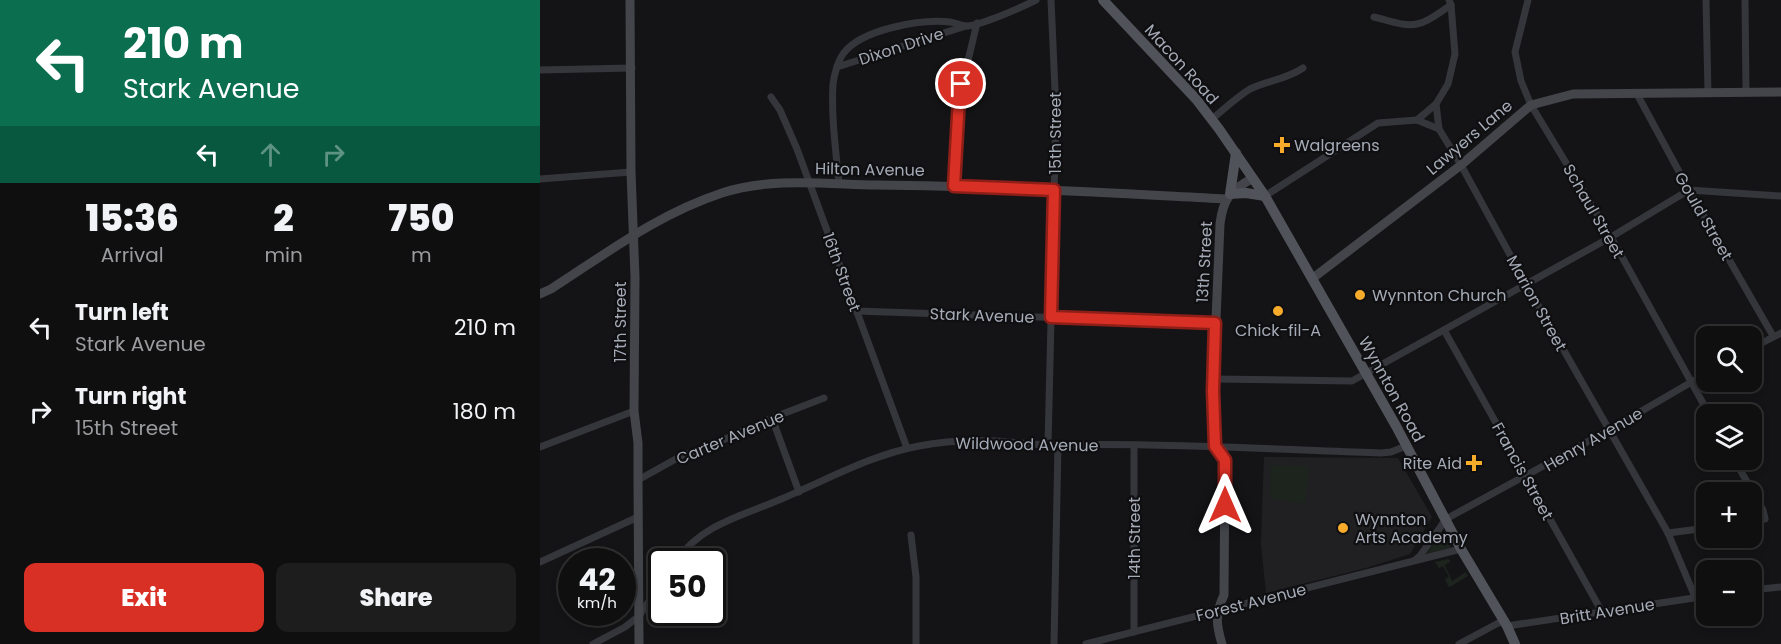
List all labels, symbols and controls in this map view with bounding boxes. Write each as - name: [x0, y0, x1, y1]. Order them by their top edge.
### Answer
- text: 210 m: [123, 14, 244, 73]
- street label: Macon Road: [1139, 19, 1224, 109]
- street label: Dixon Drive: [856, 22, 947, 71]
- icon: left: [24, 24, 102, 102]
- pin: [935, 58, 986, 109]
- icon: arrive: [944, 67, 977, 100]
- text: Stark Avenue: [123, 70, 300, 107]
- street label: 15th Street: [1044, 92, 1067, 174]
- street label: Lawyers Lane: [1421, 94, 1517, 180]
- place label: Walgreens: [1294, 134, 1380, 157]
- icon: left: [191, 138, 224, 171]
- icon: ahead: [254, 138, 287, 171]
- icon: right: [317, 138, 350, 171]
- marker: Walgreens: [1275, 138, 1289, 152]
- street label: Hilton Avenue: [815, 157, 925, 182]
- street label: Schaul Street: [1557, 160, 1630, 263]
- street label: Gould Street: [1669, 168, 1738, 265]
- text: 15:36: [86, 193, 179, 244]
- text: 2: [273, 193, 294, 244]
- text: 750: [388, 193, 454, 244]
- street label: 13th Street: [1191, 220, 1218, 303]
- street label: 16th Street: [817, 229, 866, 315]
- text: Arrival: [101, 241, 164, 269]
- text: min: [264, 241, 303, 269]
- text: m: [411, 241, 432, 269]
- street label: Marion Street: [1501, 251, 1572, 355]
- street label: 17th Street: [609, 281, 632, 363]
- place label: Wynnton Church: [1372, 284, 1506, 307]
- marker: Wynnton Church: [1353, 288, 1367, 302]
- text: Turn left: [75, 297, 169, 328]
- street label: Stark Avenue: [929, 302, 1035, 329]
- marker: Chick-fil-A: [1271, 304, 1285, 318]
- icon: left: [24, 311, 57, 344]
- text: 210 m: [454, 312, 516, 343]
- place label: Chick-fil-A: [1235, 319, 1321, 342]
- map controls: [1696, 326, 1762, 626]
- button: search: [1696, 326, 1762, 392]
- text: Stark Avenue: [75, 330, 206, 358]
- street label: Wynnton Road: [1353, 332, 1430, 446]
- text: Turn right: [75, 381, 186, 412]
- icon: right: [24, 395, 57, 428]
- text: 180 m: [453, 396, 516, 427]
- street label: Henry Avenue: [1540, 402, 1647, 477]
- street label: Carter Avenue: [673, 404, 788, 471]
- button: layers: [1696, 404, 1762, 470]
- text: 15th Street: [75, 414, 178, 442]
- street label: Francis Street: [1486, 418, 1559, 524]
- street label: Wildwood Avenue: [955, 432, 1099, 457]
- place label: Rite Aid: [1403, 452, 1462, 475]
- marker: Rite Aid: [1467, 456, 1481, 470]
- position arrow: [1193, 473, 1257, 537]
- button: +: [1696, 482, 1762, 548]
- street label: 14th Street: [1123, 497, 1146, 579]
- place label: Wynnton Arts Academy: [1355, 508, 1468, 549]
- marker: Wynnton Arts Academy: [1336, 521, 1350, 535]
- speed limit sign: 50: [648, 548, 726, 626]
- text: 42: [578, 558, 616, 601]
- button: −: [1696, 560, 1762, 626]
- button: Exit: [24, 563, 264, 632]
- button: Share: [276, 563, 516, 632]
- street label: Forest Avenue: [1194, 578, 1309, 627]
- text: km/h: [577, 592, 617, 613]
- street label: Britt Avenue: [1558, 593, 1656, 630]

